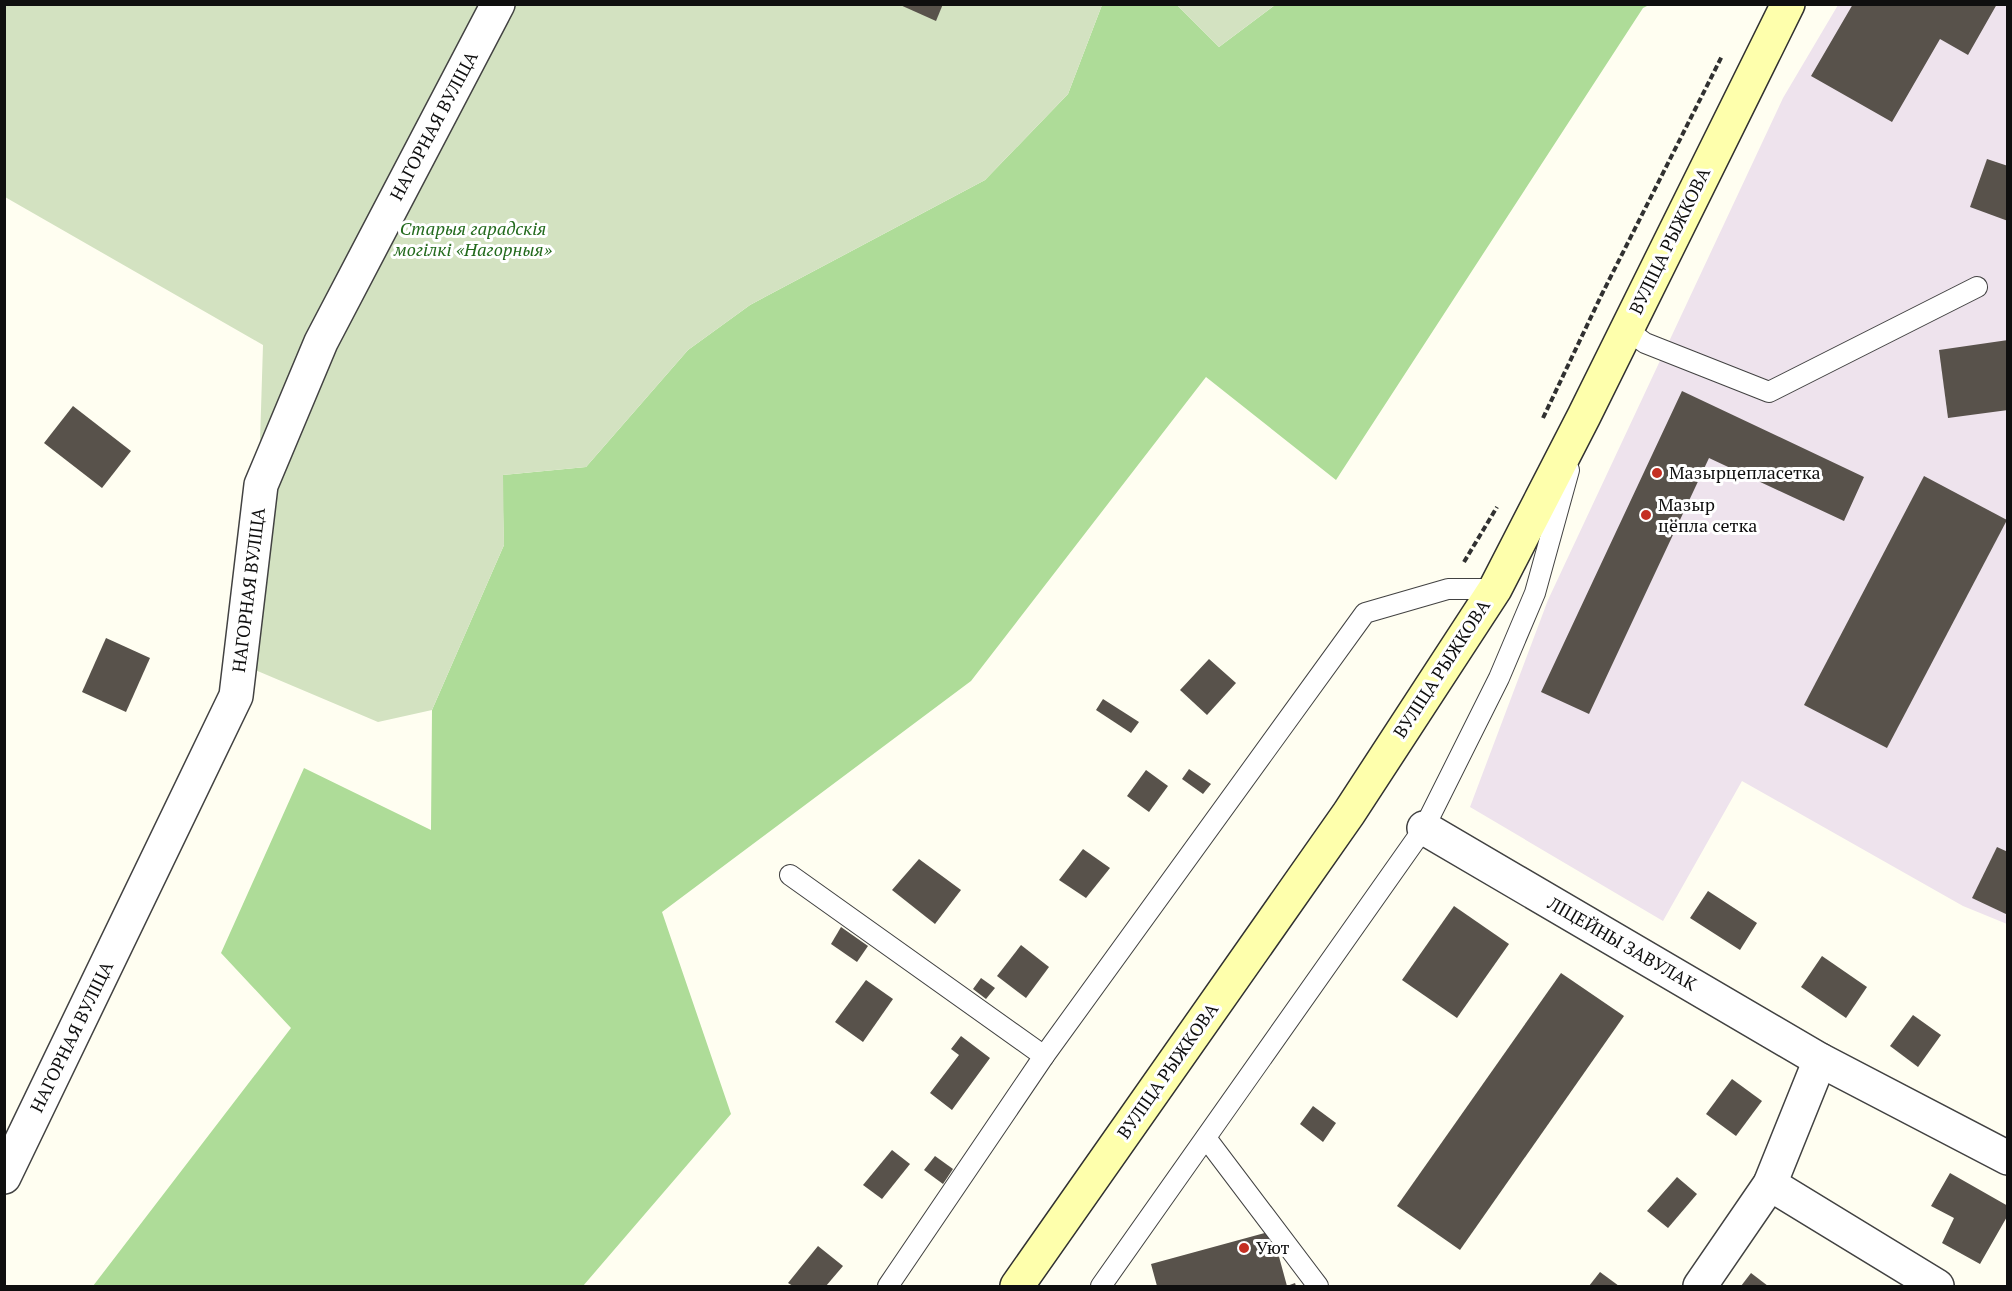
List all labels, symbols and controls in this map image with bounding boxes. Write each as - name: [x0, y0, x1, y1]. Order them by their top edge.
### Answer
- street label: НАГОРНАЯ ВУЛІЦА: [384, 46, 483, 204]
- street label: ВУЛІЦА РЫЖКОВА: [1623, 163, 1715, 318]
- park label: Старыя гарадскія могілкі «Нагорныя»: [393, 216, 553, 261]
- place label: Мазырцепласетка: [1669, 460, 1821, 484]
- marker: Мазырцепласетка: [1650, 466, 1664, 480]
- place label: Мазыр цёпла сетка: [1658, 492, 1757, 537]
- street label: НАГОРНАЯ ВУЛІЦА: [226, 506, 270, 674]
- marker: Мазыр цёпла сетка: [1639, 508, 1653, 522]
- street label: ВУЛІЦА РЫЖКОВА: [1387, 594, 1495, 742]
- street label: ЛІЦЕЙНЫ ЗАВУЛАК: [1543, 890, 1702, 996]
- street label: НАГОРНАЯ ВУЛІЦА: [24, 956, 119, 1116]
- street label: ВУЛІЦА РЫЖКОВА: [1111, 997, 1223, 1143]
- place label: Уют: [1256, 1235, 1290, 1259]
- marker: Уют: [1237, 1241, 1251, 1255]

